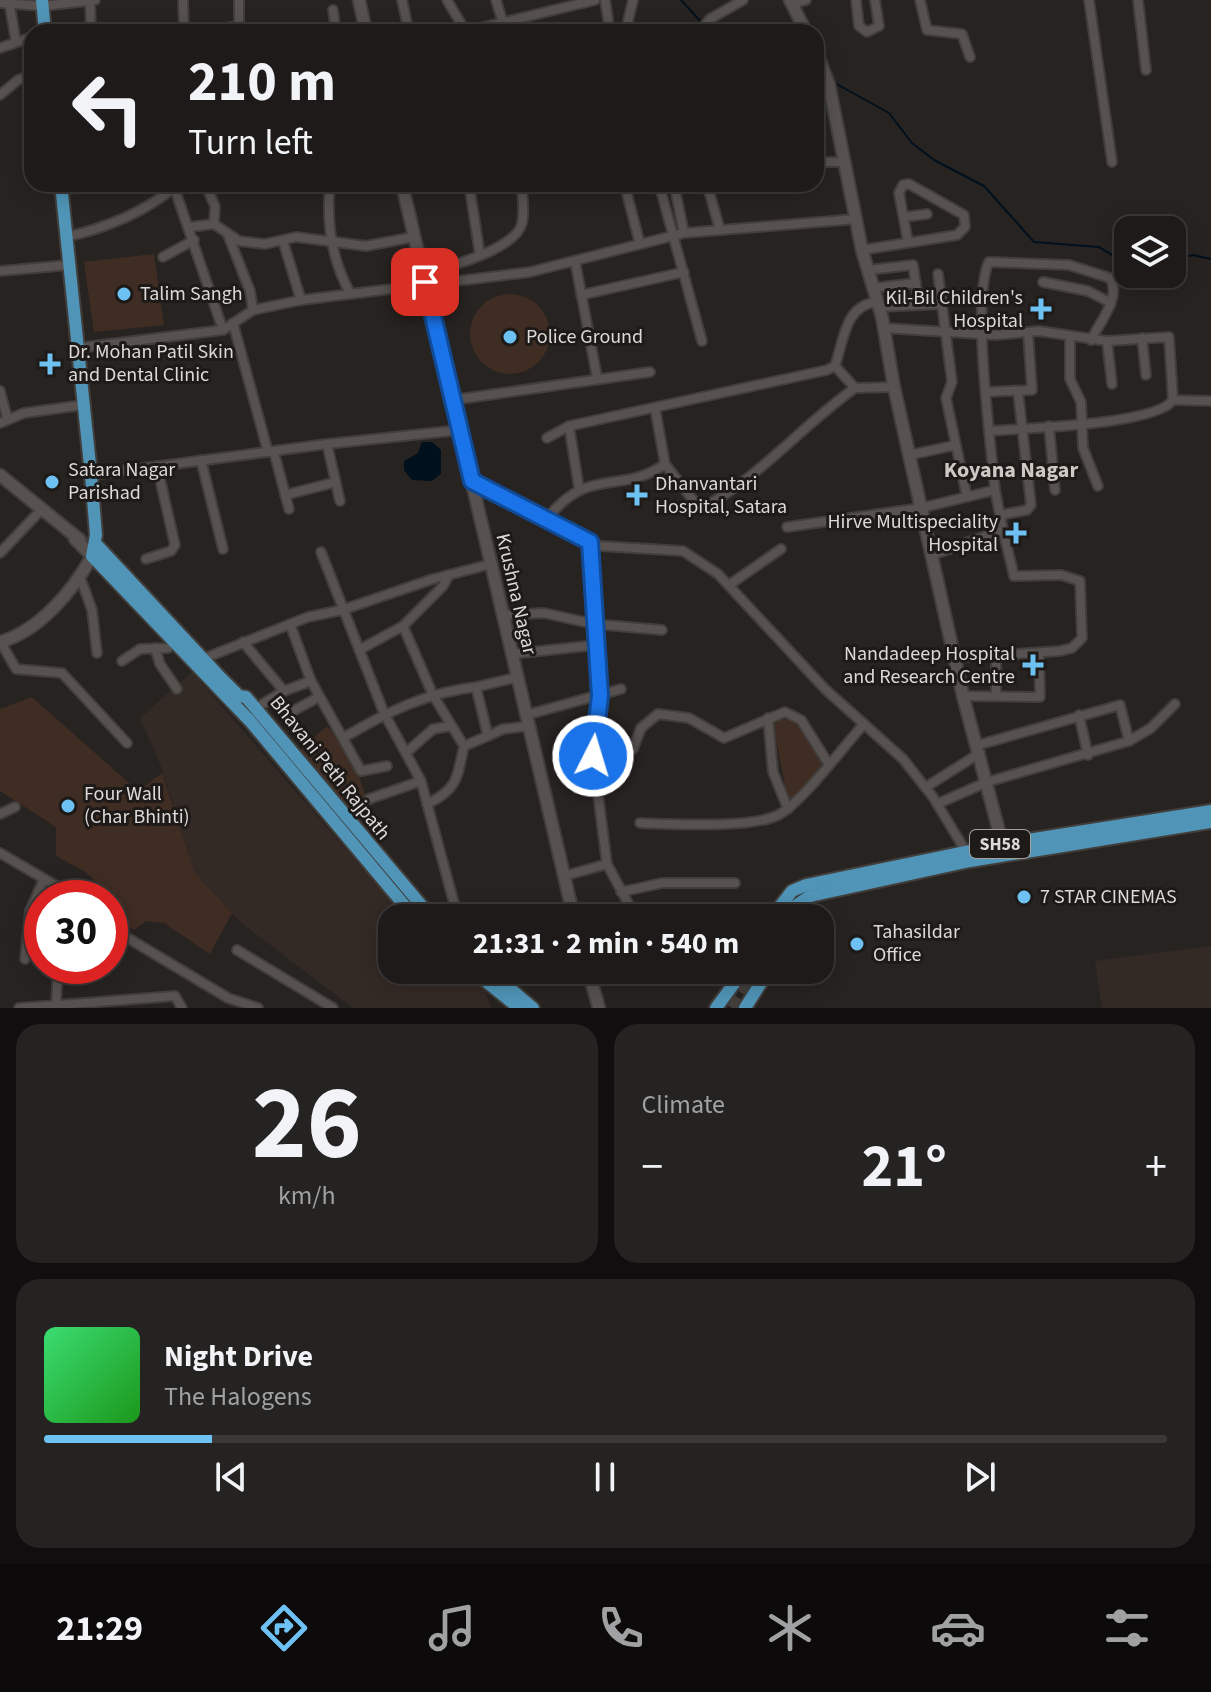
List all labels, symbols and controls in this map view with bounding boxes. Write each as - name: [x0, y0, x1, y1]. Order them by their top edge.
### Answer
- text: 210 m: [188, 43, 336, 122]
- icon: left: [56, 56, 160, 160]
- text: Turn left: [188, 117, 313, 168]
- map controls: [1114, 216, 1186, 288]
- button: layers: [1114, 216, 1186, 288]
- pin: [391, 248, 459, 316]
- icon: arrive: [403, 260, 447, 304]
- place label: Talim Sangh: [140, 280, 243, 308]
- place label: Kil-Bil Children's Hospital: [885, 284, 1023, 335]
- marker: Talim Sangh: [115, 285, 133, 303]
- marker: Kil-Bil Children's Hospital: [1030, 298, 1052, 320]
- place label: Police Ground: [526, 323, 643, 351]
- marker: Police Ground: [501, 328, 519, 346]
- place label: Dr. Mohan Patil Skin and Dental Clinic: [68, 338, 234, 389]
- marker: Dr. Mohan Patil Skin and Dental Clinic: [39, 353, 61, 375]
- district label: Koyana Nagar: [944, 454, 1078, 486]
- place label: Satara Nagar Parishad: [68, 456, 175, 507]
- place label: Dhanvantari Hospital, Satara: [655, 470, 787, 521]
- marker: Satara Nagar Parishad: [43, 473, 61, 491]
- marker: Dhanvantari Hospital, Satara: [626, 484, 648, 506]
- place label: Hirve Multispeciality Hospital: [828, 508, 999, 559]
- marker: Hirve Multispeciality Hospital: [1005, 522, 1027, 544]
- street label: Krushna Nagar: [488, 531, 544, 657]
- place label: Nandadeep Hospital and Research Centre: [843, 640, 1015, 691]
- marker: Nandadeep Hospital and Research Centre: [1022, 654, 1044, 676]
- street label: Bhavani Peth Rajpath: [263, 690, 397, 846]
- position arrow: [551, 714, 635, 798]
- place label: Four Wall (Char Bhinti): [84, 780, 190, 831]
- marker: Four Wall (Char Bhinti): [59, 797, 77, 815]
- road number: SH58: [970, 830, 1030, 858]
- speed limit sign: 30: [24, 880, 128, 984]
- place label: 7 STAR CINEMAS: [1040, 883, 1177, 911]
- marker: 7 STAR CINEMAS: [1015, 888, 1033, 906]
- place label: Tahasildar Office: [873, 918, 960, 969]
- text: 21:31 · 2 min · 540 m: [473, 922, 739, 965]
- marker: Tahasildar Office: [848, 935, 866, 953]
- text: 26: [252, 1051, 362, 1199]
- text: Climate: [642, 1086, 725, 1123]
- text: 21°: [862, 1125, 947, 1210]
- text: −: [642, 1136, 663, 1199]
- text: +: [1145, 1136, 1167, 1199]
- text: km/h: [278, 1177, 336, 1214]
- text: Night Drive: [164, 1335, 313, 1378]
- text: The Halogens: [164, 1378, 312, 1415]
- icon: previous: [209, 1455, 253, 1499]
- icon: pause: [583, 1455, 627, 1499]
- icon: next: [958, 1455, 1002, 1499]
- icon: directions: [256, 1600, 312, 1656]
- icon: music: [424, 1600, 480, 1656]
- icon: phone: [593, 1600, 649, 1656]
- icon: climate: [762, 1600, 818, 1656]
- icon: car: [930, 1600, 986, 1656]
- icon: filters: [1099, 1600, 1155, 1656]
- text: 21:29: [56, 1603, 143, 1654]

